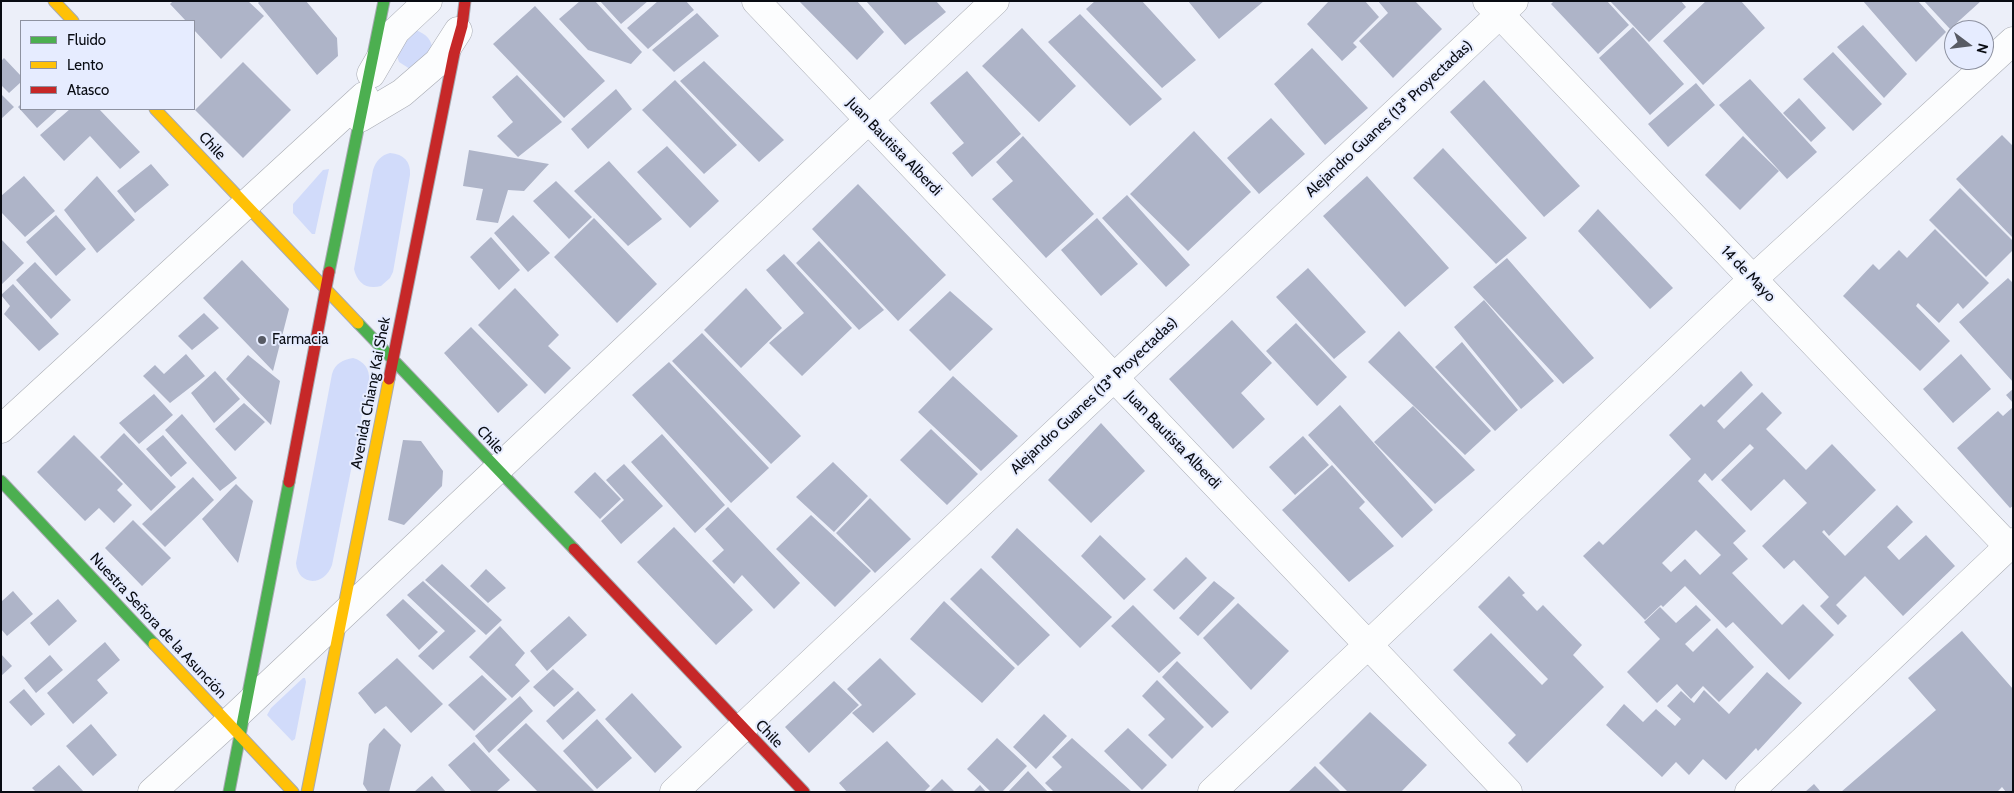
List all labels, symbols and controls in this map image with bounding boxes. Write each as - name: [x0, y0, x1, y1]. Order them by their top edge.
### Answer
- legend: [20, 20, 195, 110]
- north arrow: [1944, 20, 1994, 70]
- text: Fluido: [67, 31, 106, 49]
- street label: Alejandro Guanes (13ª Proyectadas): [1302, 37, 1476, 201]
- text: N: [1973, 42, 1992, 56]
- text: Lento: [67, 56, 104, 74]
- text: Atasco: [67, 81, 109, 99]
- street label: Juan Bautista Alberdi: [843, 94, 945, 200]
- street label: Chile: [195, 128, 229, 164]
- street label: 14 de Mayo: [1717, 242, 1779, 306]
- street label: Alejandro Guanes (13ª Proyectadas): [1007, 314, 1181, 478]
- street label: Avenida Chiang Kai Shek: [347, 315, 395, 471]
- place label: Farmacia: [272, 331, 328, 349]
- marker: Farmacia: [256, 334, 268, 346]
- street label: Juan Bautista Alberdi: [1122, 387, 1224, 493]
- street label: Chile: [473, 422, 507, 458]
- street label: Nuestra Señora de la Asunción: [86, 549, 230, 703]
- street label: Chile: [752, 716, 786, 752]

